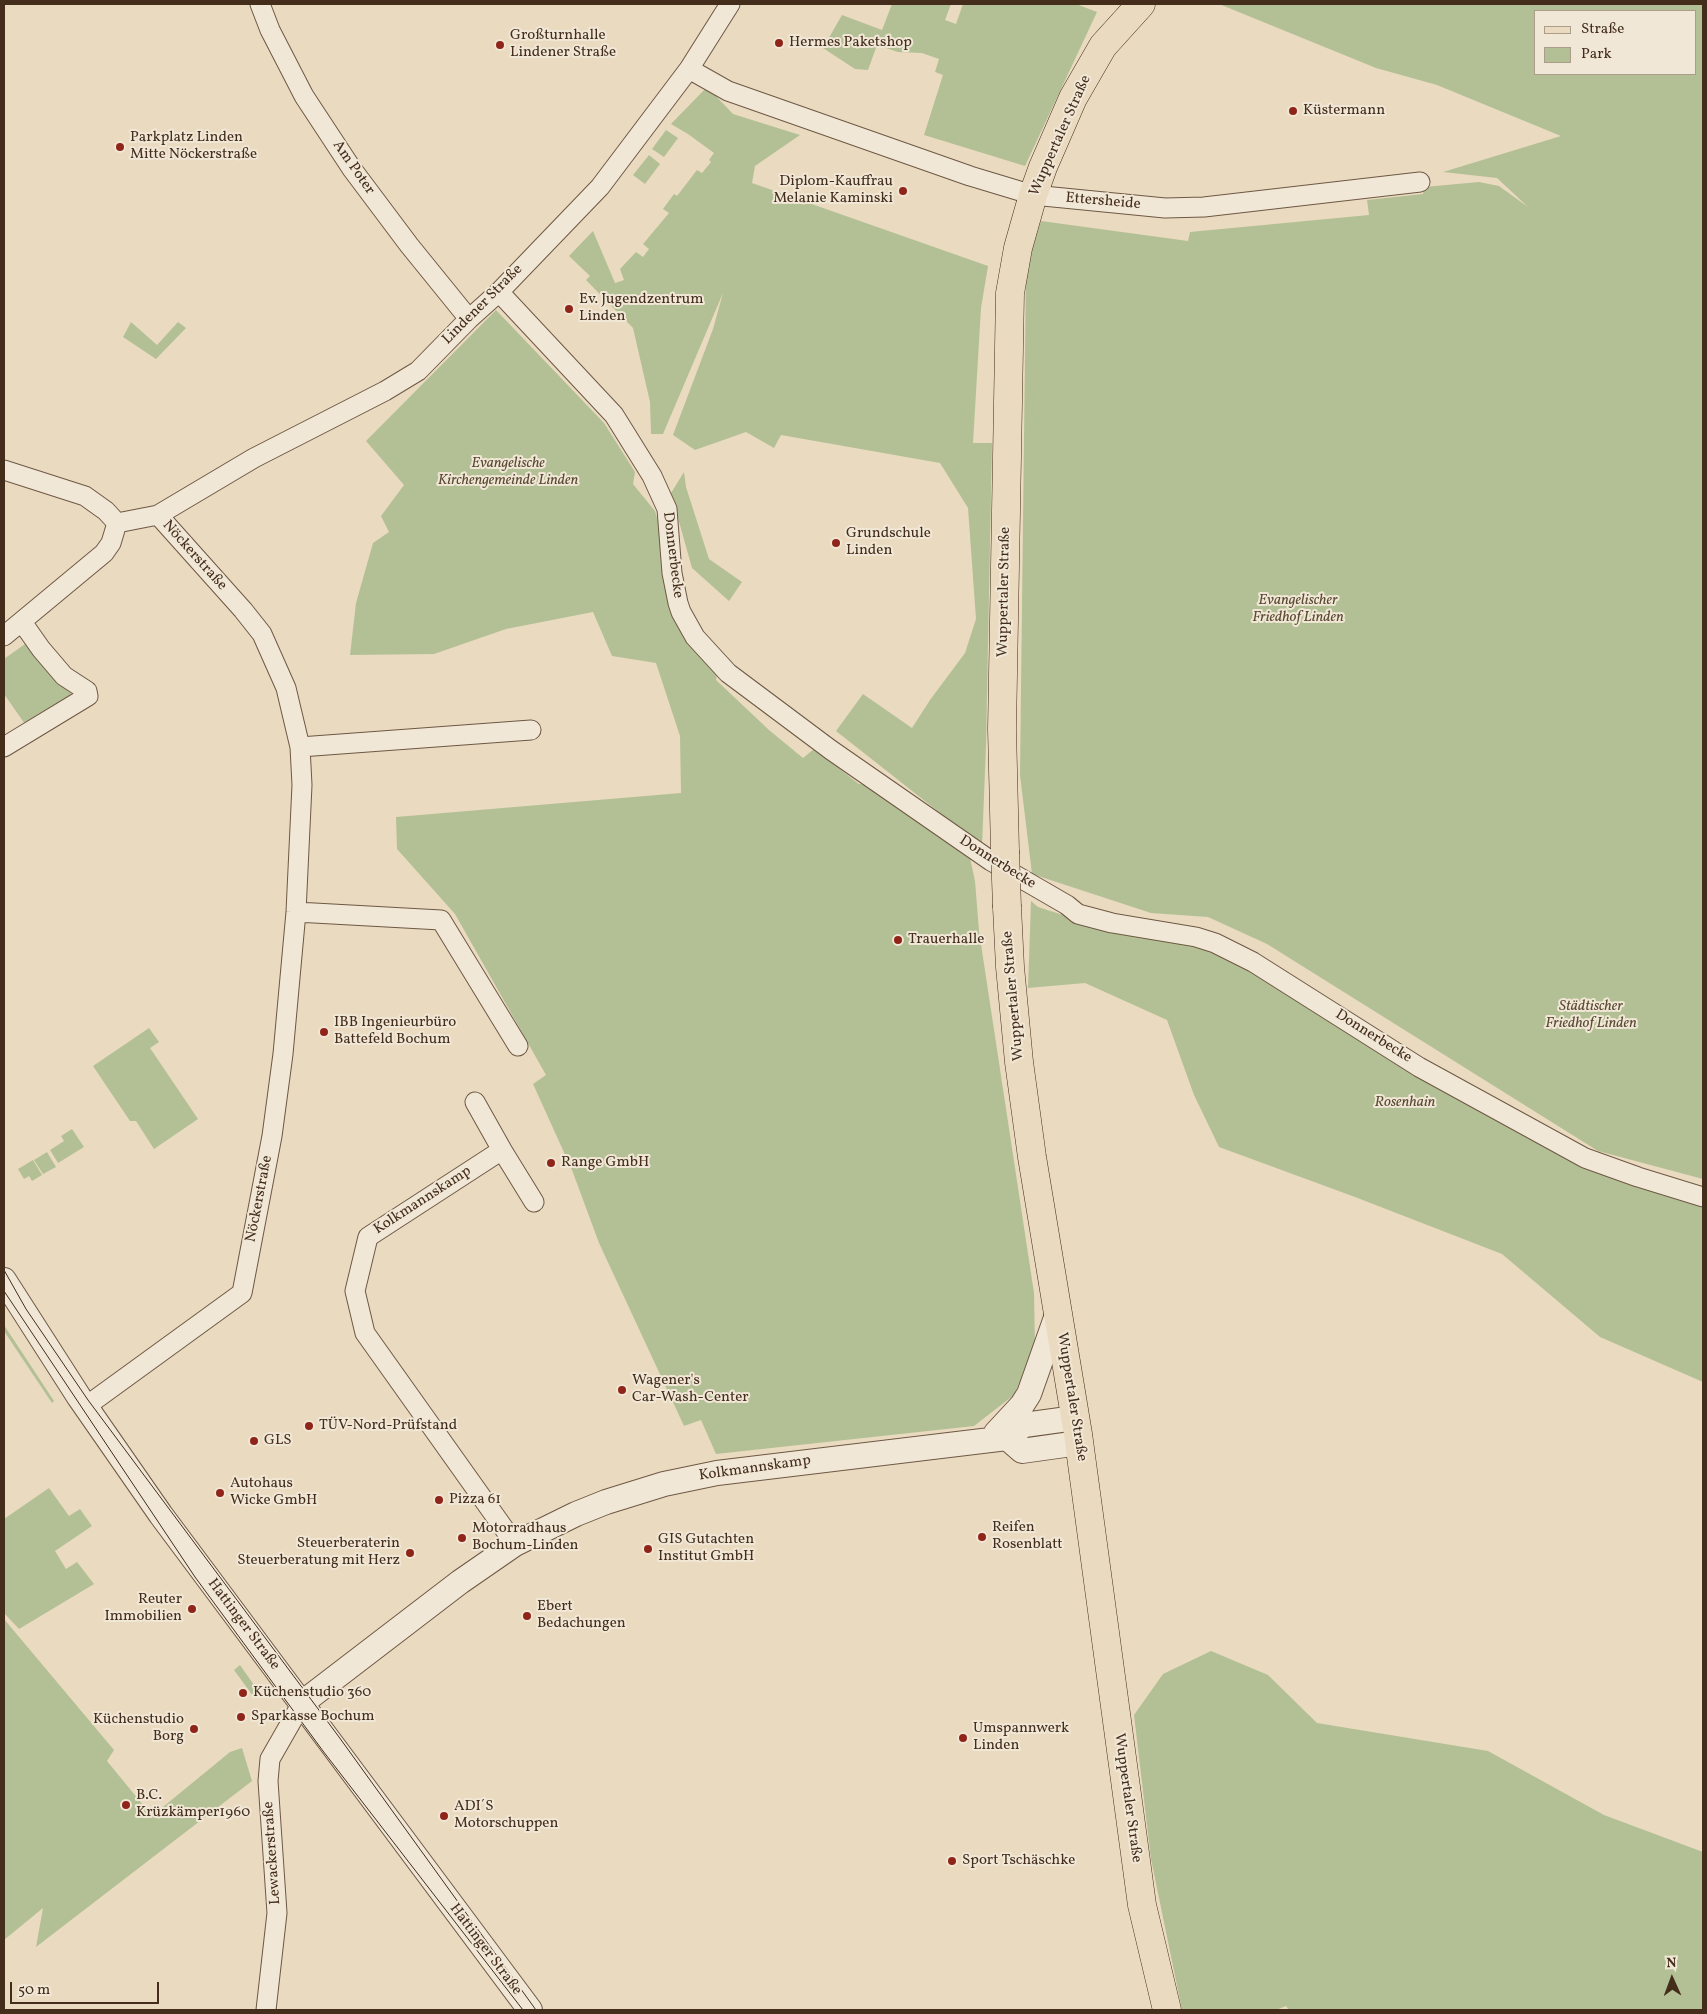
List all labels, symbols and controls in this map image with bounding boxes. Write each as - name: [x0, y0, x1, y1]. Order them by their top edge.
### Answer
- legend: [1534, 10, 1697, 75]
- text: Straße: [1581, 19, 1624, 40]
- place label: Großturnhalle Lindener Straße: [510, 27, 616, 62]
- place label: Hermes Paketshop: [789, 34, 912, 52]
- marker: Hermes Paketshop: [773, 37, 785, 49]
- marker: Großturnhalle Lindener Straße: [494, 39, 506, 51]
- text: Park: [1581, 44, 1612, 65]
- street label: Wuppertaler Straße: [1026, 73, 1096, 199]
- place label: Küstermann: [1303, 102, 1385, 120]
- marker: Küstermann: [1287, 105, 1299, 117]
- place label: Parkplatz Linden Mitte Nöckerstraße: [130, 129, 257, 164]
- street label: Am Poter: [328, 138, 378, 198]
- marker: Parkplatz Linden Mitte Nöckerstraße: [114, 141, 126, 153]
- place label: Diplom-Kauffrau Melanie Kaminski: [773, 173, 893, 208]
- marker: Diplom-Kauffrau Melanie Kaminski: [897, 185, 909, 197]
- street label: Ettersheide: [1065, 190, 1141, 214]
- street label: Lindener Straße: [439, 261, 527, 349]
- place label: Ev. Jugendzentrum Linden: [579, 291, 704, 326]
- marker: Ev. Jugendzentrum Linden: [563, 303, 575, 315]
- park label: Evangelische Kirchengemeinde Linden: [438, 455, 578, 490]
- street label: Donnerbecke: [658, 511, 686, 599]
- street label: Nöckerstraße: [158, 517, 230, 595]
- place label: Grundschule Linden: [846, 525, 931, 560]
- street label: Wuppertaler Straße: [995, 527, 1015, 657]
- marker: Grundschule Linden: [830, 537, 842, 549]
- park label: Evangelischer Friedhof Linden: [1252, 592, 1344, 627]
- street label: Donnerbecke: [955, 832, 1039, 894]
- street label: Wuppertaler Straße: [999, 930, 1029, 1062]
- place label: Trauerhalle: [908, 931, 984, 949]
- marker: Trauerhalle: [892, 934, 904, 946]
- park label: Städtischer Friedhof Linden: [1545, 998, 1637, 1033]
- street label: Donnerbecke: [1331, 1006, 1415, 1068]
- place label: IBB Ingenieurbüro Battefeld Bochum: [334, 1014, 456, 1049]
- marker: IBB Ingenieurbüro Battefeld Bochum: [318, 1026, 330, 1038]
- park label: Rosenhain: [1375, 1094, 1435, 1112]
- street label: Nöckerstraße: [243, 1154, 277, 1244]
- place label: Range GmbH: [561, 1154, 649, 1172]
- marker: Range GmbH: [545, 1157, 557, 1169]
- street label: Kolkmannskamp: [371, 1163, 475, 1239]
- street label: Wuppertaler Straße: [1052, 1331, 1090, 1463]
- place label: Wagener's Car-Wash-Center: [632, 1372, 749, 1407]
- marker: Wagener's Car-Wash-Center: [616, 1384, 628, 1396]
- place label: TÜV-Nord-Prüfstand: [319, 1417, 457, 1435]
- marker: TÜV-Nord-Prüfstand: [303, 1420, 315, 1432]
- place label: GLS: [264, 1432, 292, 1450]
- marker: GLS: [248, 1435, 260, 1447]
- street label: Kolkmannskamp: [698, 1452, 812, 1486]
- place label: Autohaus Wicke GmbH: [230, 1475, 317, 1510]
- marker: Autohaus Wicke GmbH: [214, 1487, 226, 1499]
- place label: Pizza 61: [449, 1491, 501, 1509]
- marker: Pizza 61: [433, 1494, 445, 1506]
- place label: Reifen Rosenblatt: [992, 1519, 1063, 1554]
- place label: Motorradhaus Bochum-Linden: [472, 1520, 579, 1555]
- place label: GIS Gutachten Institut GmbH: [658, 1531, 754, 1566]
- marker: Reifen Rosenblatt: [976, 1531, 988, 1543]
- marker: Motorradhaus Bochum-Linden: [456, 1532, 468, 1544]
- place label: Steuerberaterin Steuerberatung mit Herz: [237, 1535, 400, 1570]
- marker: GIS Gutachten Institut GmbH: [642, 1543, 654, 1555]
- marker: Steuerberaterin Steuerberatung mit Herz: [404, 1547, 416, 1559]
- street label: Hattinger Straße: [203, 1576, 283, 1674]
- place label: Reuter Immobilien: [105, 1591, 182, 1626]
- place label: Ebert Bedachungen: [537, 1598, 626, 1633]
- marker: Reuter Immobilien: [186, 1603, 198, 1615]
- marker: Ebert Bedachungen: [521, 1610, 533, 1622]
- place label: Küchenstudio 360: [253, 1684, 371, 1702]
- marker: Küchenstudio 360: [237, 1687, 249, 1699]
- place label: Sparkasse Bochum: [251, 1708, 375, 1726]
- place label: Küchenstudio Borg: [93, 1711, 184, 1746]
- marker: Sparkasse Bochum: [235, 1711, 247, 1723]
- place label: Umspannwerk Linden: [973, 1720, 1069, 1755]
- marker: Küchenstudio Borg: [188, 1723, 200, 1735]
- marker: Umspannwerk Linden: [957, 1732, 969, 1744]
- street label: Wuppertaler Straße: [1109, 1732, 1145, 1864]
- place label: B.C. Krüzkämper1960: [136, 1787, 250, 1822]
- place label: ADI´S Motorschuppen: [454, 1798, 558, 1833]
- marker: B.C. Krüzkämper1960: [120, 1799, 132, 1811]
- street label: Lewackerstraße: [260, 1801, 286, 1905]
- marker: ADI´S Motorschuppen: [438, 1810, 450, 1822]
- place label: Sport Tschäschke: [962, 1852, 1075, 1870]
- marker: Sport Tschäschke: [946, 1855, 958, 1867]
- street label: Hattinger Straße: [445, 1901, 525, 1999]
- north arrow: [1647, 1954, 1697, 2004]
- text: N: [1666, 1954, 1677, 1973]
- scale bar: [12, 1972, 161, 2004]
- text: 50 m: [18, 1980, 50, 2001]

